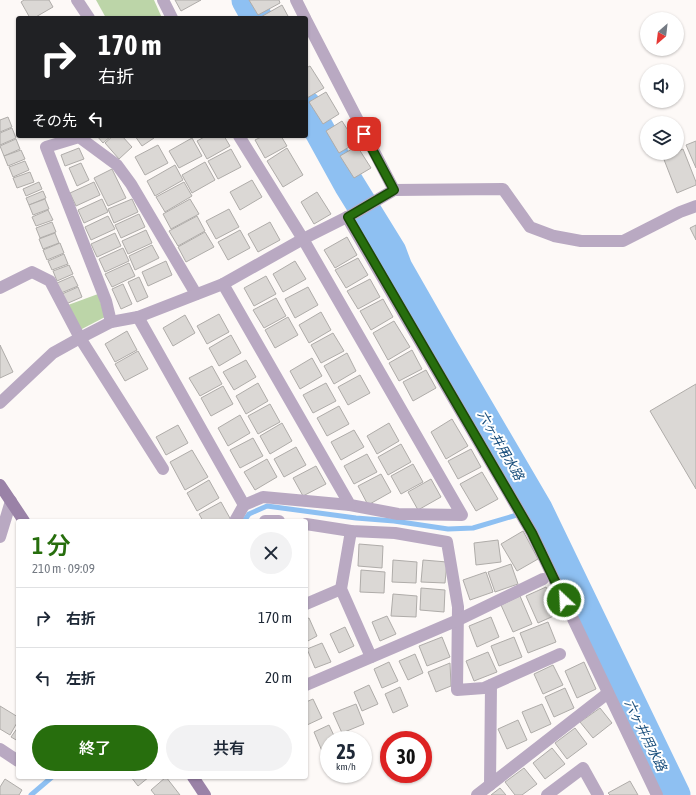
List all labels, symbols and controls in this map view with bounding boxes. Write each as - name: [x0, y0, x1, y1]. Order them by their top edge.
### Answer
- north arrow: [640, 12, 684, 56]
- map controls: [640, 12, 684, 160]
- text: 170 m: [98, 29, 161, 61]
- icon: right: [32, 32, 84, 84]
- button: sound: [640, 64, 684, 108]
- text: 右折: [98, 66, 134, 87]
- icon: left: [85, 108, 107, 130]
- text: その先: [32, 112, 77, 129]
- button: layers: [640, 116, 684, 160]
- pin: [347, 117, 381, 151]
- icon: arrive: [353, 123, 375, 145]
- water label: 六ヶ井用水路: [475, 408, 527, 484]
- text: 1 分: [32, 532, 71, 559]
- button: close: [250, 532, 292, 574]
- text: 210 m · 09:09: [32, 561, 95, 576]
- position arrow: [543, 579, 585, 621]
- icon: right: [32, 607, 54, 629]
- text: 170 m: [258, 609, 292, 626]
- text: 右折: [66, 610, 96, 627]
- icon: left: [32, 667, 54, 689]
- text: 20 m: [265, 669, 292, 686]
- text: 左折: [66, 670, 96, 687]
- water label: 六ヶ井用水路: [622, 697, 670, 774]
- button: 終了: [32, 725, 158, 771]
- button: 共有: [166, 725, 292, 771]
- speed limit sign: 30: [380, 731, 432, 783]
- text: 25: [337, 740, 355, 763]
- text: km/h: [336, 761, 356, 772]

